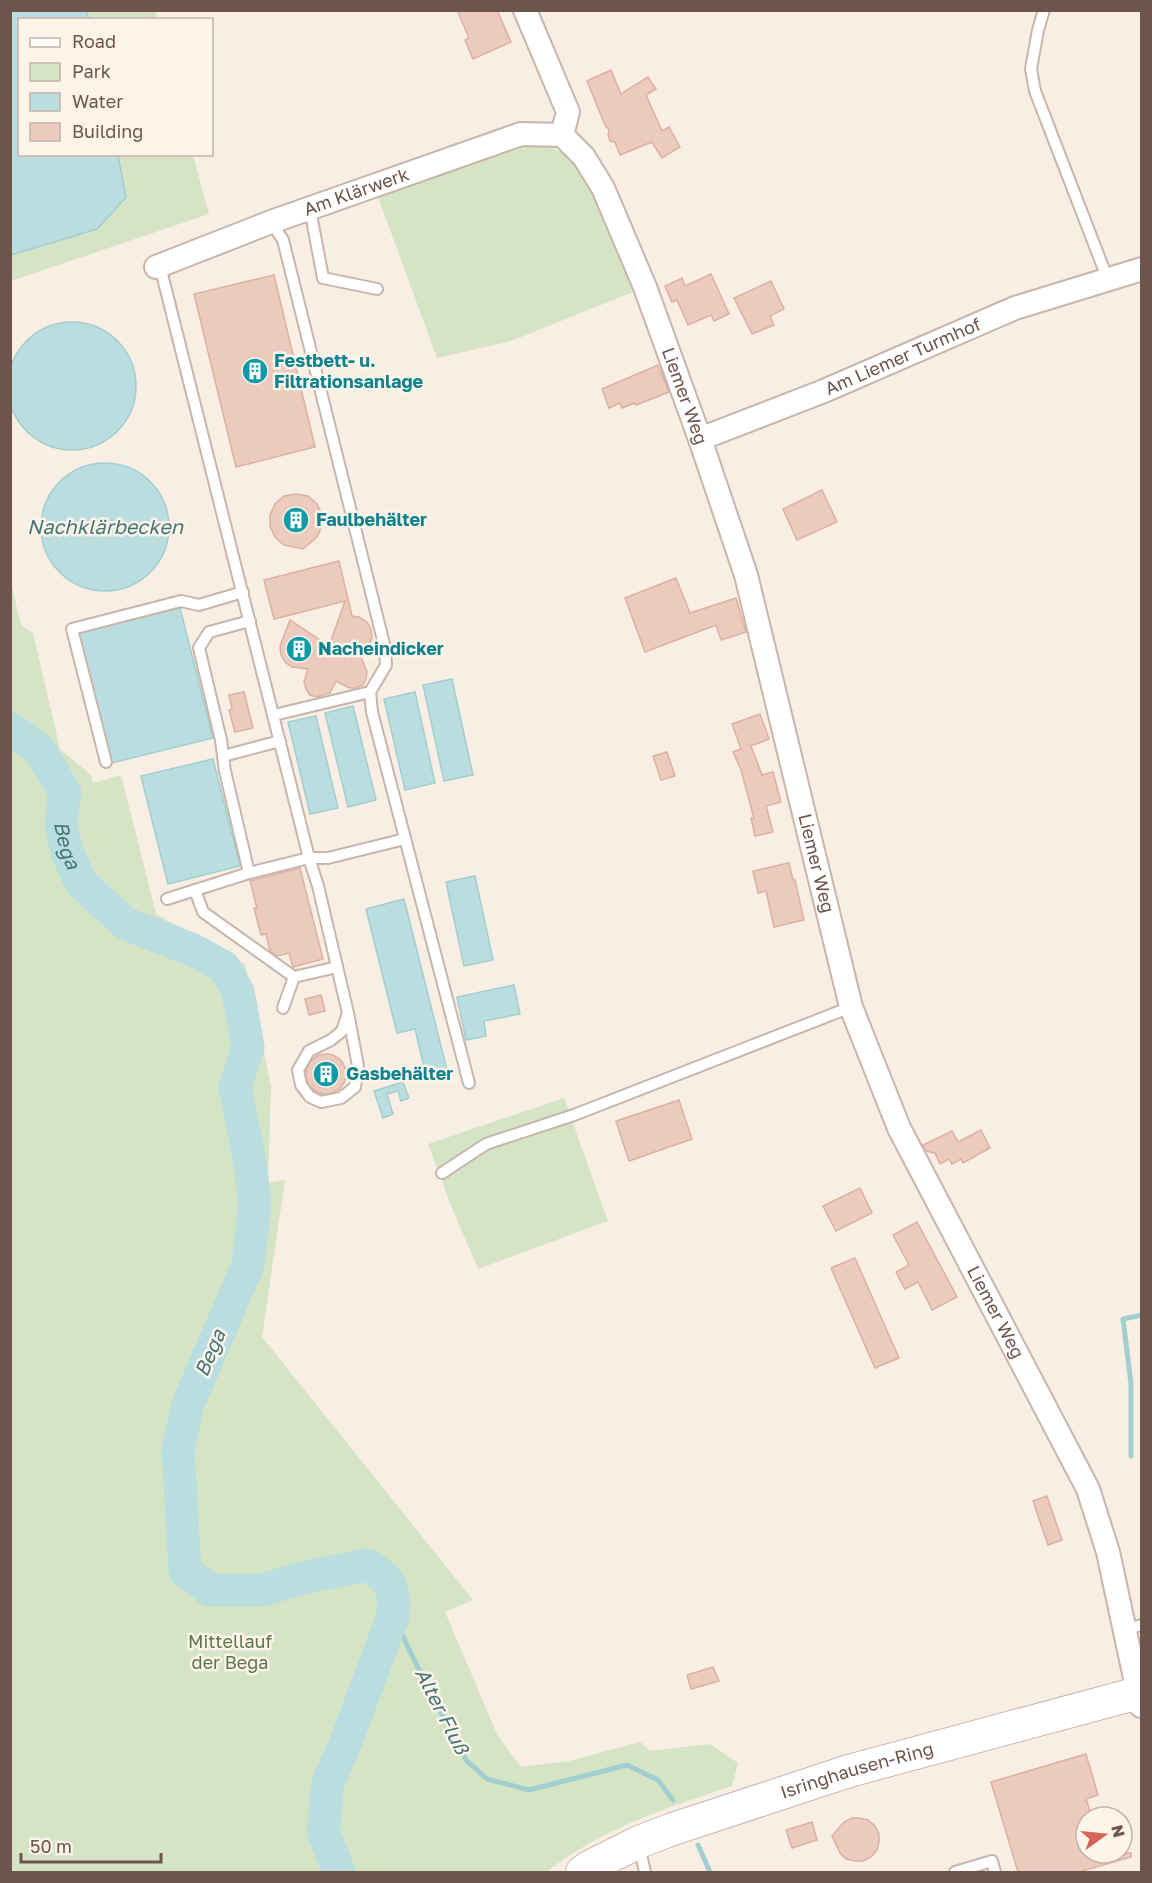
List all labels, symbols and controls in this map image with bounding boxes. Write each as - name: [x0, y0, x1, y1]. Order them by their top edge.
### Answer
- legend: [18, 18, 213, 156]
- text: Road: [72, 30, 116, 52]
- text: Park: [72, 60, 111, 82]
- text: Water: [72, 90, 123, 112]
- text: Building: [72, 120, 143, 142]
- street label: Am Klärwerk: [300, 162, 412, 220]
- street label: Am Liemer Turmhof: [821, 312, 984, 399]
- street label: Liemer Weg: [658, 344, 713, 447]
- place label: Festbett- u. Filtrationsanlage: [274, 349, 423, 392]
- building icon: Festbett- u. Filtrationsanlage: [240, 356, 270, 386]
- building icon: Faulbehälter: [281, 505, 311, 535]
- place label: Faulbehälter: [316, 508, 427, 530]
- water label: Nachklärbecken: [27, 514, 184, 538]
- building icon: Nacheindicker: [284, 634, 314, 664]
- place label: Nacheindicker: [318, 637, 444, 659]
- street label: Liemer Weg: [794, 811, 840, 915]
- water label: Bega: [50, 819, 86, 873]
- building icon: Gasbehälter: [311, 1059, 341, 1089]
- place label: Gasbehälter: [346, 1062, 453, 1084]
- street label: Liemer Weg: [963, 1262, 1030, 1362]
- water label: Bega: [189, 1325, 231, 1380]
- park label: Mittellauf der Bega: [188, 1630, 272, 1673]
- water label: Alter Fluß: [411, 1663, 475, 1759]
- street label: Isringhausen-Ring: [777, 1737, 936, 1803]
- north arrow: [1074, 1805, 1134, 1865]
- text: N: [1107, 1823, 1130, 1840]
- scale bar: [21, 1826, 160, 1864]
- text: 50 m: [30, 1835, 72, 1857]

